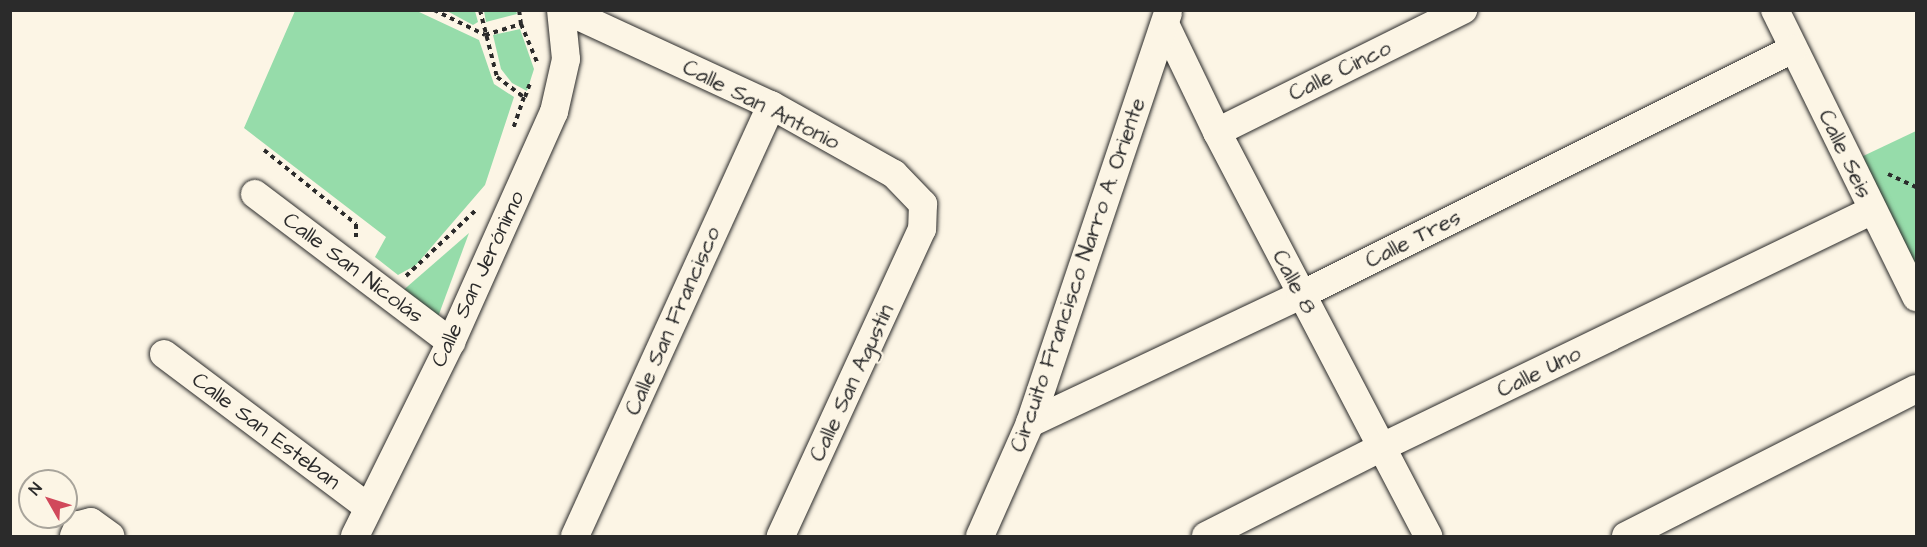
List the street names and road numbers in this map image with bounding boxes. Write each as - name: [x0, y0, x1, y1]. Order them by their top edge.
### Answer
- street label: Calle Cinco: [1285, 35, 1395, 107]
- street label: Calle San Antonio: [678, 54, 844, 156]
- street label: Circuito Francisco Narro A. Oriente: [1005, 94, 1151, 456]
- street label: Calle Seis: [1812, 106, 1878, 202]
- street label: Calle San Jerónimo: [426, 187, 530, 371]
- street label: Calle Tres: [1361, 204, 1465, 274]
- street label: Calle San Nicolás: [278, 207, 428, 329]
- street label: Calle San Francisco: [620, 223, 726, 419]
- street label: Calle 8: [1266, 245, 1322, 319]
- street label: Calle San Agustín: [804, 300, 900, 466]
- street label: Calle Uno: [1493, 340, 1585, 404]
- street label: Calle San Esteban: [187, 367, 345, 495]

